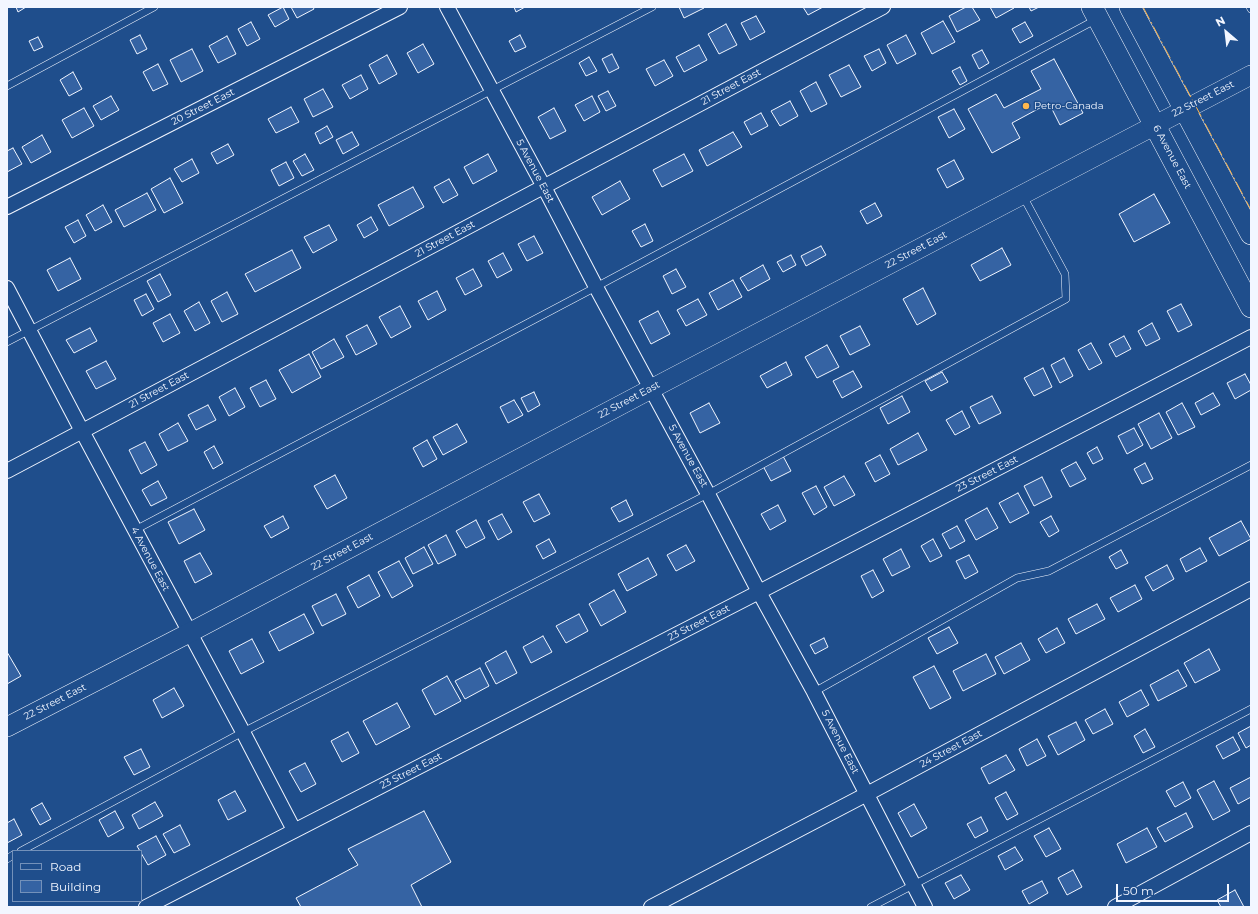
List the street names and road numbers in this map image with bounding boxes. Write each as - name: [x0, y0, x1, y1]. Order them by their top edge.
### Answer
- street label: 21 Street East: [699, 66, 763, 108]
- street label: 22 Street East: [1170, 78, 1236, 120]
- street label: 20 Street East: [169, 86, 237, 128]
- street label: 6 Avenue East: [1150, 123, 1194, 191]
- street label: 5 Avenue East: [513, 137, 557, 205]
- street label: 21 Street East: [413, 218, 477, 260]
- street label: 22 Street East: [883, 229, 949, 271]
- street label: 21 Street East: [127, 369, 191, 411]
- street label: 22 Street East: [596, 379, 662, 421]
- street label: 5 Avenue East: [666, 422, 710, 490]
- street label: 23 Street East: [954, 453, 1020, 495]
- street label: 4 Avenue East: [128, 525, 172, 593]
- street label: 22 Street East: [309, 531, 375, 573]
- street label: 23 Street East: [666, 602, 732, 644]
- street label: 22 Street East: [22, 681, 88, 723]
- street label: 5 Avenue East: [819, 708, 861, 776]
- street label: 24 Street East: [918, 728, 984, 770]
- street label: 23 Street East: [378, 750, 444, 792]

